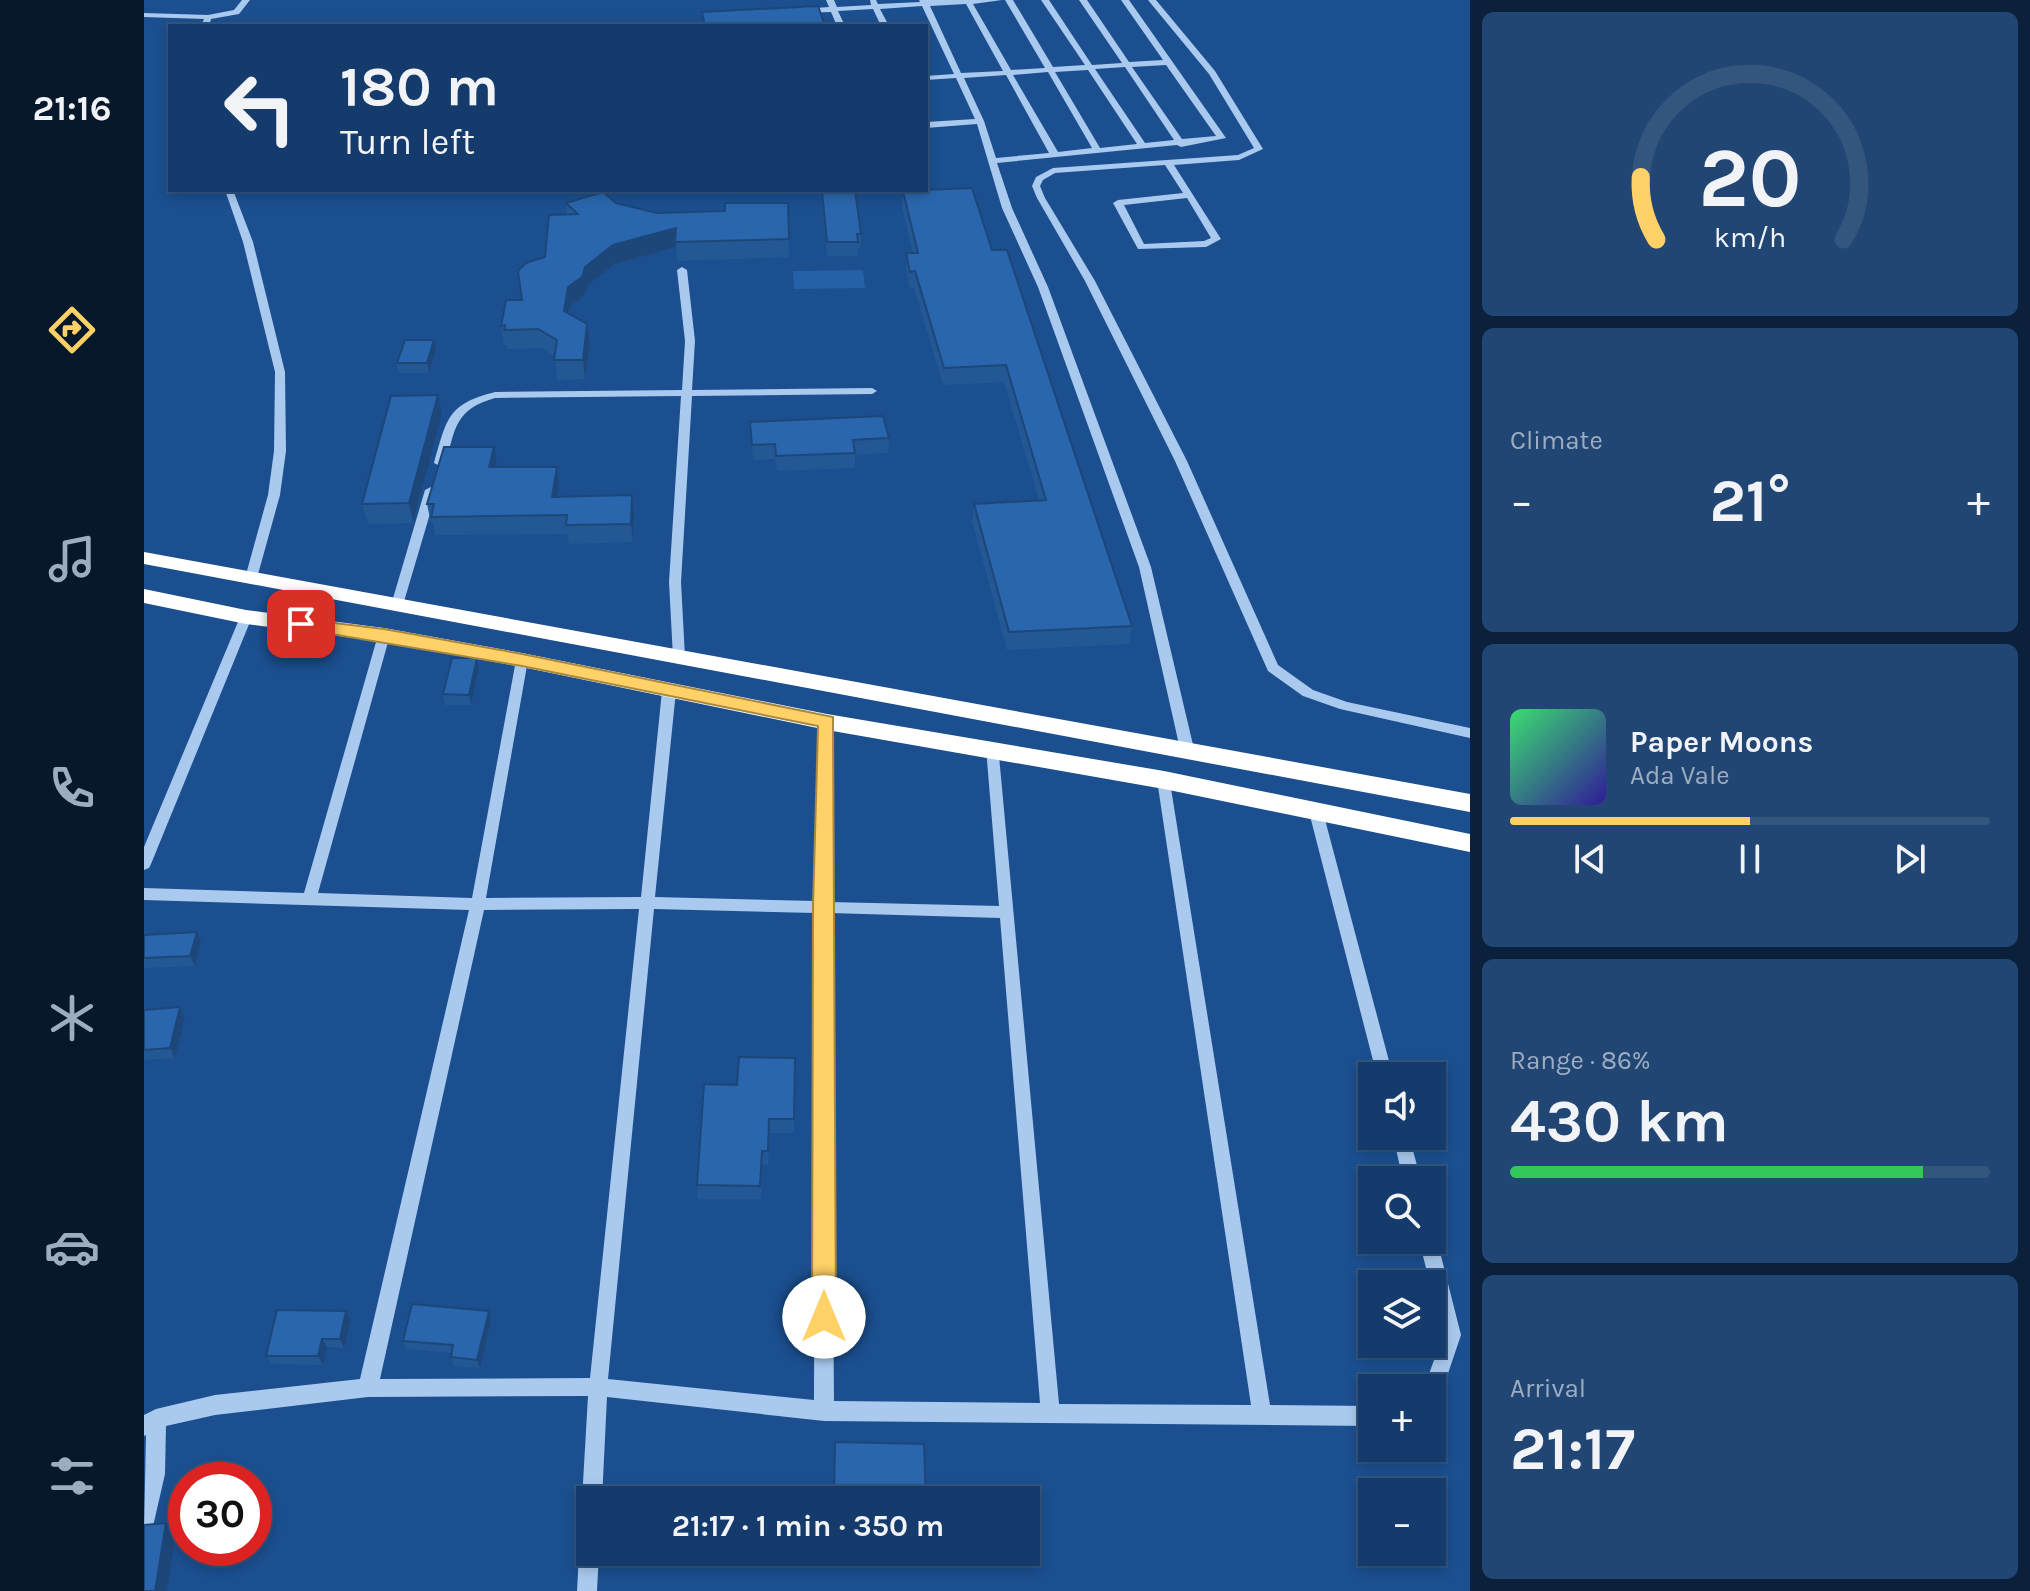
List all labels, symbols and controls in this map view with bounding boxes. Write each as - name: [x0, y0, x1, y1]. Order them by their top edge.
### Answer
- text: 180 m: [340, 54, 499, 119]
- icon: left: [208, 56, 312, 160]
- text: 21:16: [32, 87, 112, 129]
- text: Turn left: [340, 121, 475, 163]
- text: 20: [1699, 129, 1801, 226]
- text: km/h: [1714, 221, 1786, 254]
- icon: directions: [44, 302, 100, 358]
- text: Climate: [1510, 425, 1603, 456]
- text: 21°: [1710, 466, 1791, 536]
- text: −: [1510, 476, 1533, 527]
- text: +: [1967, 476, 1990, 527]
- icon: music: [44, 531, 100, 587]
- pin: [267, 590, 335, 658]
- icon: arrive: [279, 602, 323, 646]
- text: Paper Moons: [1630, 724, 1813, 760]
- icon: phone: [44, 760, 100, 816]
- text: Ada Vale: [1630, 760, 1730, 791]
- icon: previous: [1568, 837, 1612, 881]
- icon: pause: [1728, 837, 1772, 881]
- icon: next: [1888, 837, 1932, 881]
- icon: climate: [44, 990, 100, 1046]
- text: Range · 86%: [1510, 1045, 1651, 1076]
- map controls: [1358, 1062, 1446, 1566]
- button: sound: [1358, 1062, 1446, 1150]
- text: 430 km: [1510, 1086, 1729, 1156]
- button: search: [1358, 1166, 1446, 1254]
- icon: car: [44, 1219, 100, 1275]
- button: layers: [1358, 1270, 1446, 1358]
- position arrow: [782, 1275, 866, 1359]
- text: Arrival: [1510, 1373, 1586, 1404]
- button: +: [1358, 1374, 1446, 1462]
- text: 21:17: [1510, 1414, 1635, 1484]
- icon: filters: [44, 1448, 100, 1504]
- speed limit sign: 30: [168, 1462, 272, 1566]
- button: −: [1358, 1478, 1446, 1566]
- text: 21:17 · 1 min · 350 m: [672, 1508, 944, 1544]

